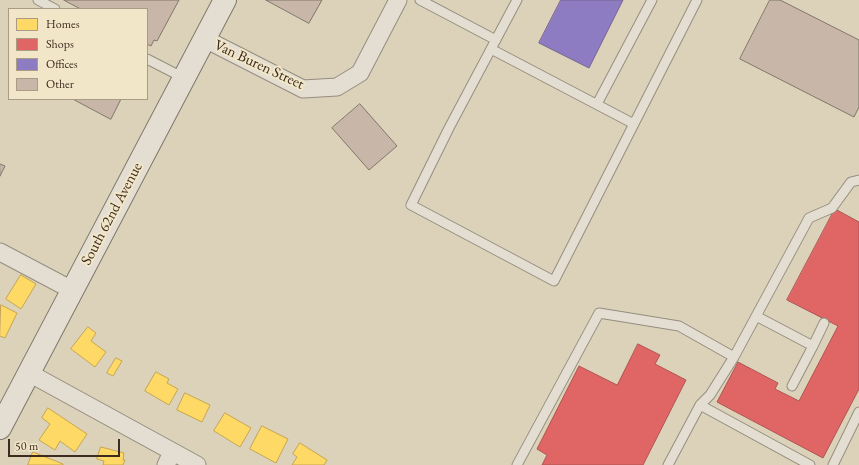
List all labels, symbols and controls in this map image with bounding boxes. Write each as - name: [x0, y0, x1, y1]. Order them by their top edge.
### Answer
- legend: [8, 8, 148, 100]
- text: Homes: [46, 16, 80, 32]
- text: Shops: [46, 36, 74, 52]
- street label: Van Buren Street: [211, 36, 307, 94]
- text: Offices: [46, 56, 78, 72]
- text: Other: [46, 76, 74, 92]
- street label: South 62nd Avenue: [77, 160, 147, 268]
- scale bar: [10, 431, 122, 457]
- text: 50 m: [15, 438, 38, 454]

